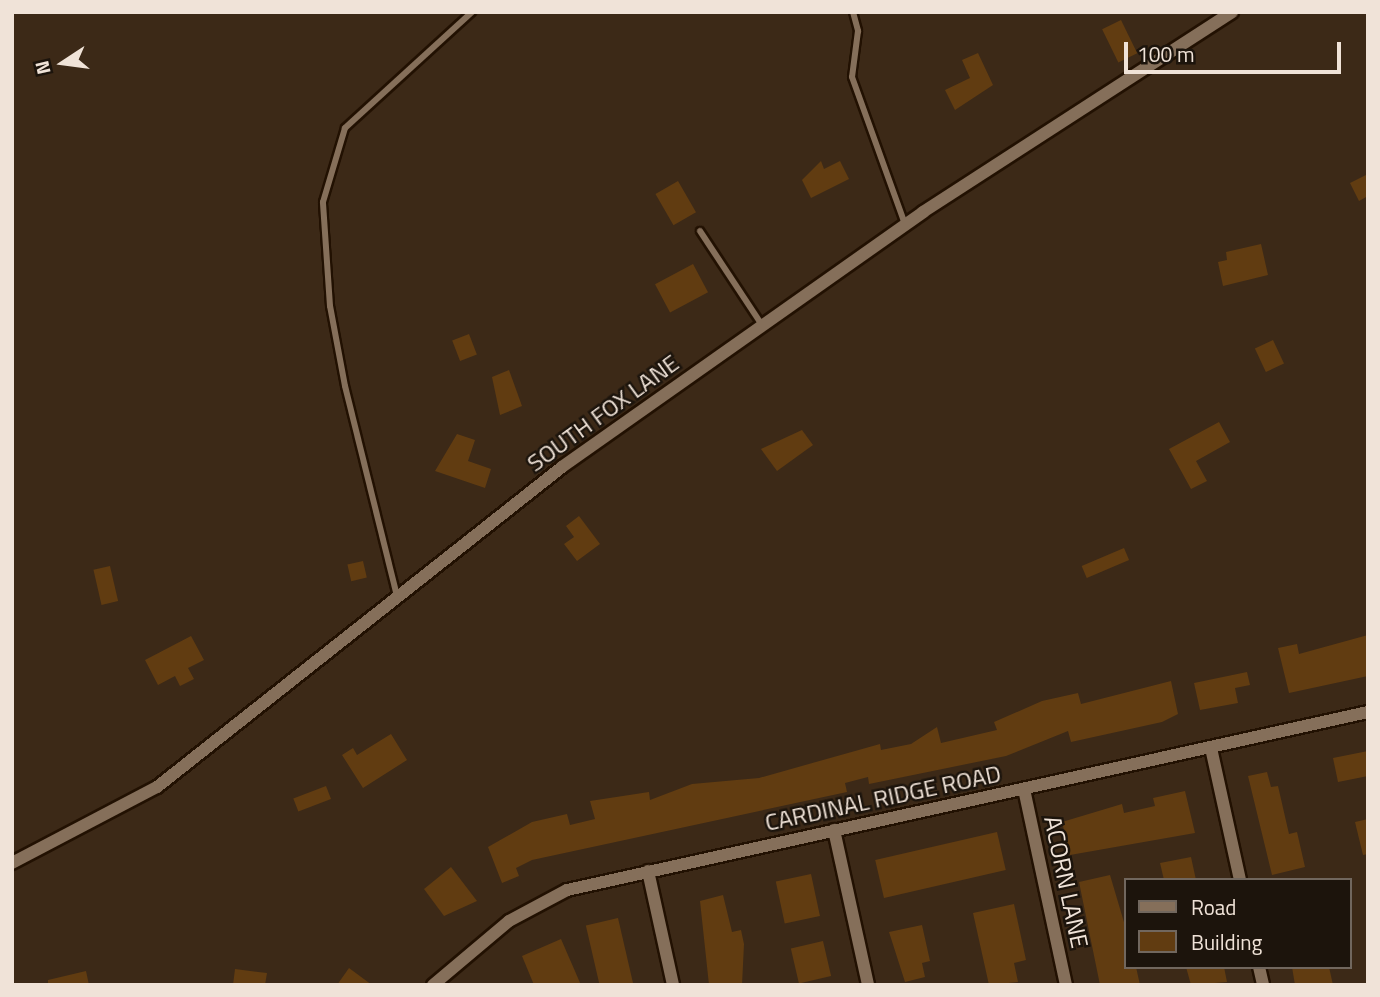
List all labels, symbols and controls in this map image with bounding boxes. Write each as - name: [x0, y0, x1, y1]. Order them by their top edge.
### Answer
- north arrow: [28, 28, 98, 98]
- scale bar: [1128, 28, 1345, 72]
- text: 100 m: [1137, 38, 1194, 70]
- text: N: [26, 58, 58, 78]
- street label: SOUTH FOX LANE: [522, 348, 684, 478]
- street label: CARDINAL RIDGE ROAD: [762, 759, 1004, 837]
- street label: ACORN LANE: [1038, 813, 1094, 951]
- legend: [1124, 878, 1352, 969]
- text: Road: [1191, 891, 1236, 923]
- text: Building: [1191, 926, 1262, 958]

